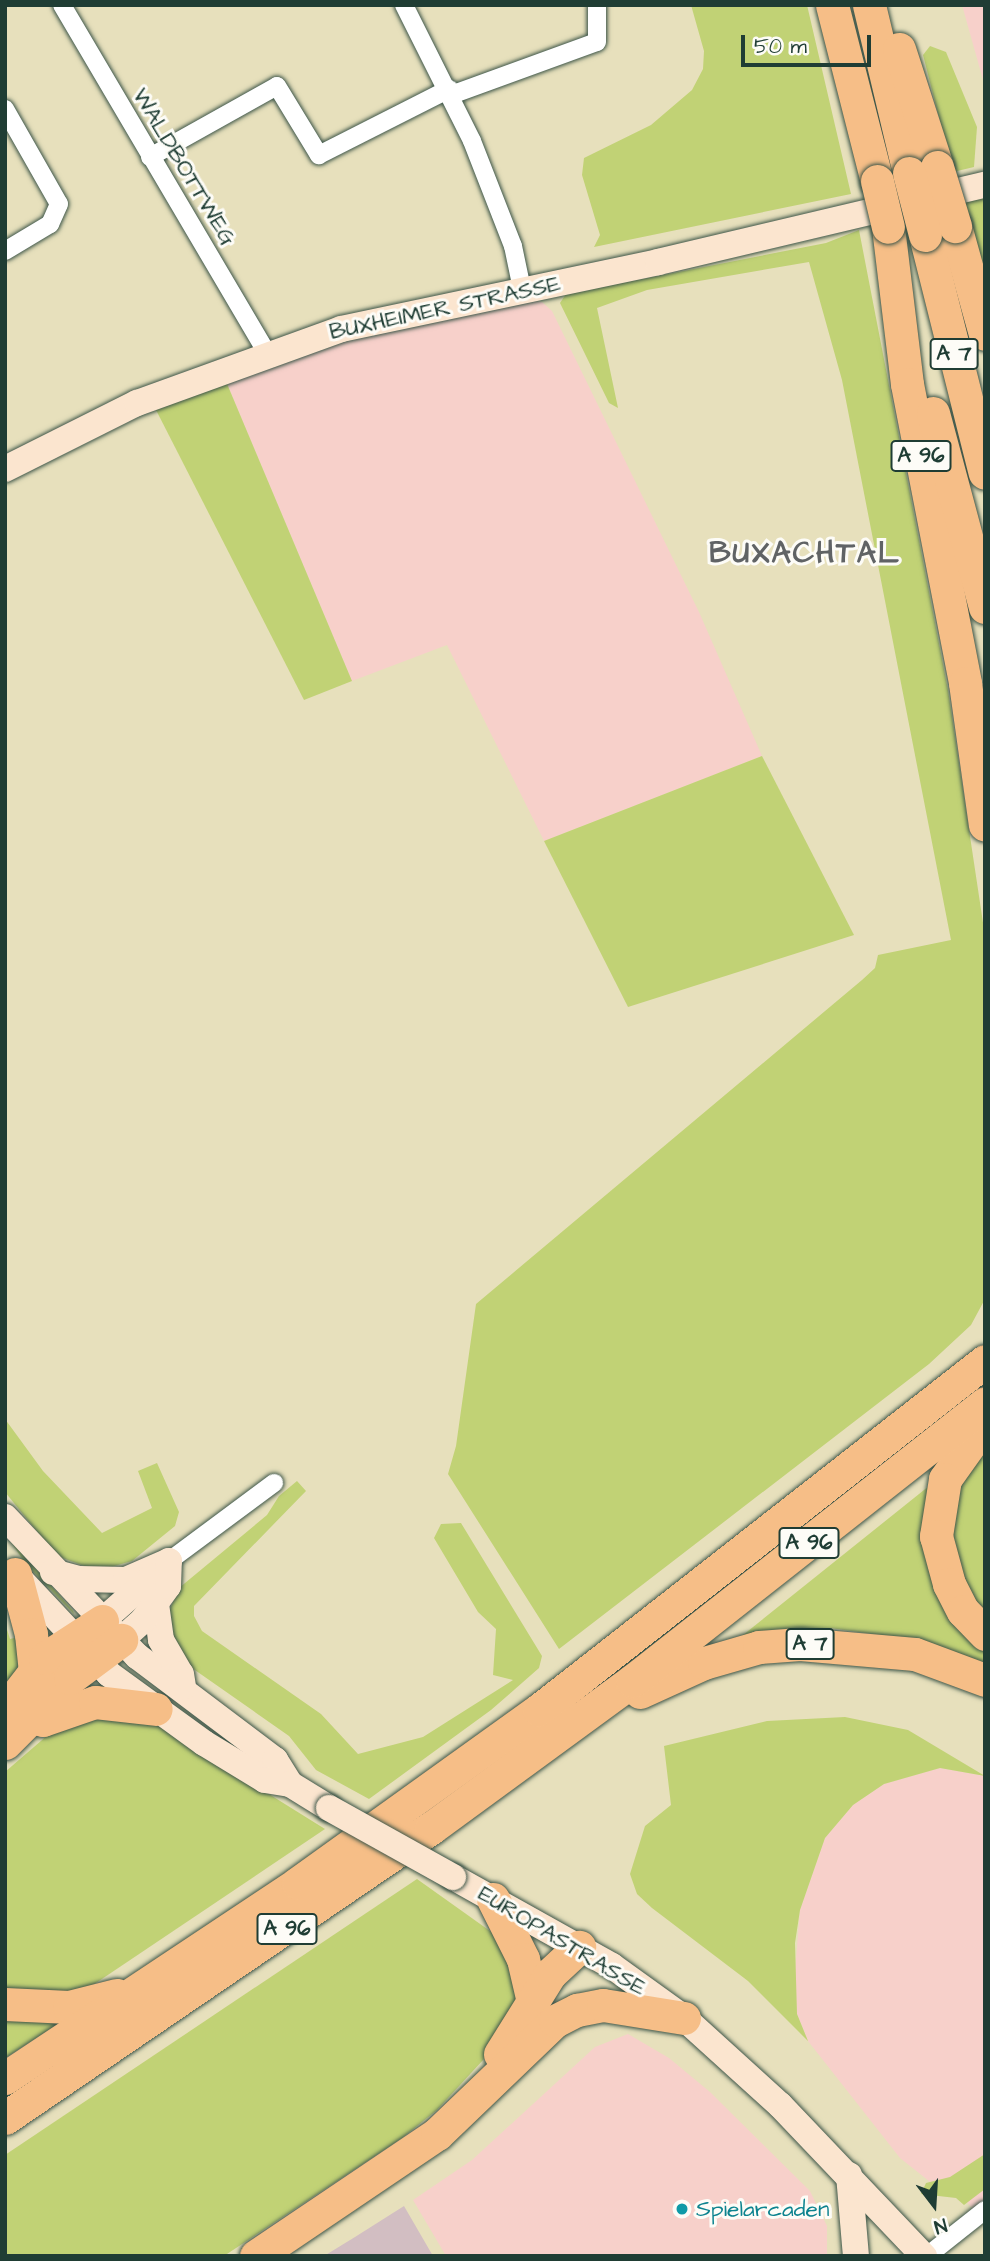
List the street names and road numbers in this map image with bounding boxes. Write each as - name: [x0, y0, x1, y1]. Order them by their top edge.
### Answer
- street label: WALDBOTTWEG: [126, 83, 242, 251]
- street label: BUXHEIMER STRASSE: [327, 270, 563, 346]
- road number: A 7: [930, 336, 978, 372]
- road number: A 96: [890, 438, 953, 474]
- road number: A 96: [778, 1526, 840, 1560]
- road number: A 7: [786, 1626, 834, 1662]
- street label: EUROPASTRASSE: [473, 1880, 651, 2002]
- road number: A 96: [256, 1912, 318, 1946]

